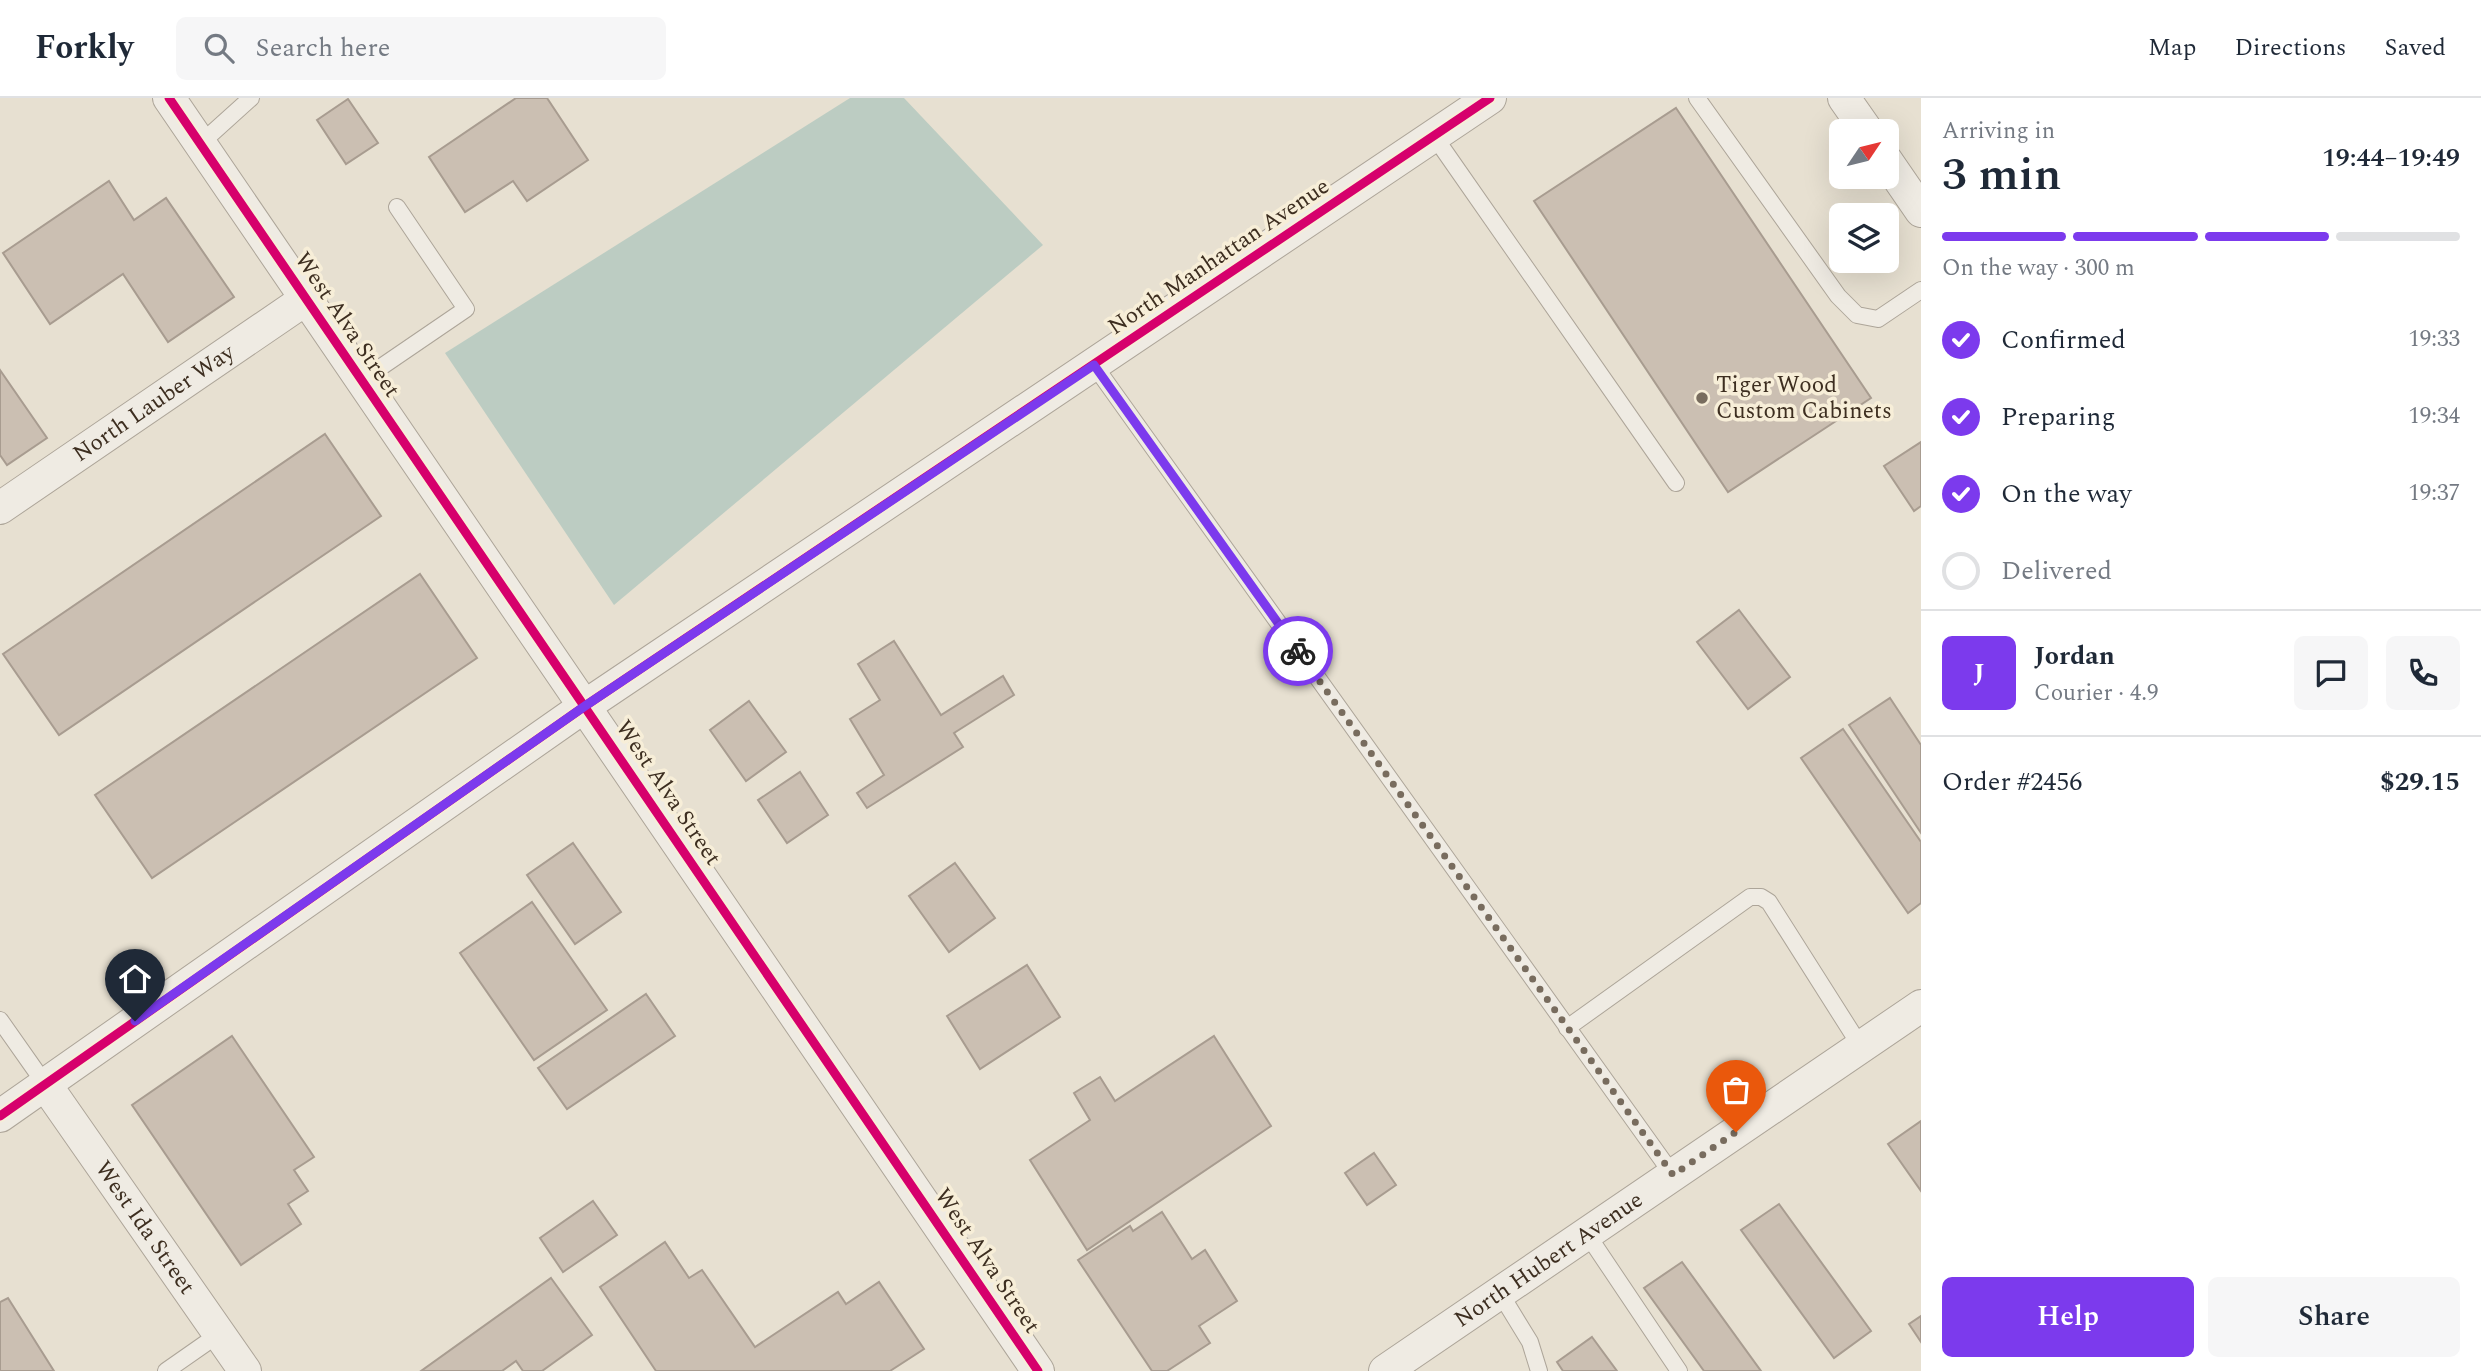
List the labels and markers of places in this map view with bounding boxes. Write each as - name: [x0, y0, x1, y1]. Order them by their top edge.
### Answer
- place label: Tiger Wood Custom Cabinets: [1716, 368, 1892, 429]
- marker: Tiger Wood Custom Cabinets: [1694, 390, 1710, 406]
- pin: [105, 949, 165, 1021]
- pin: [1706, 1060, 1766, 1132]

